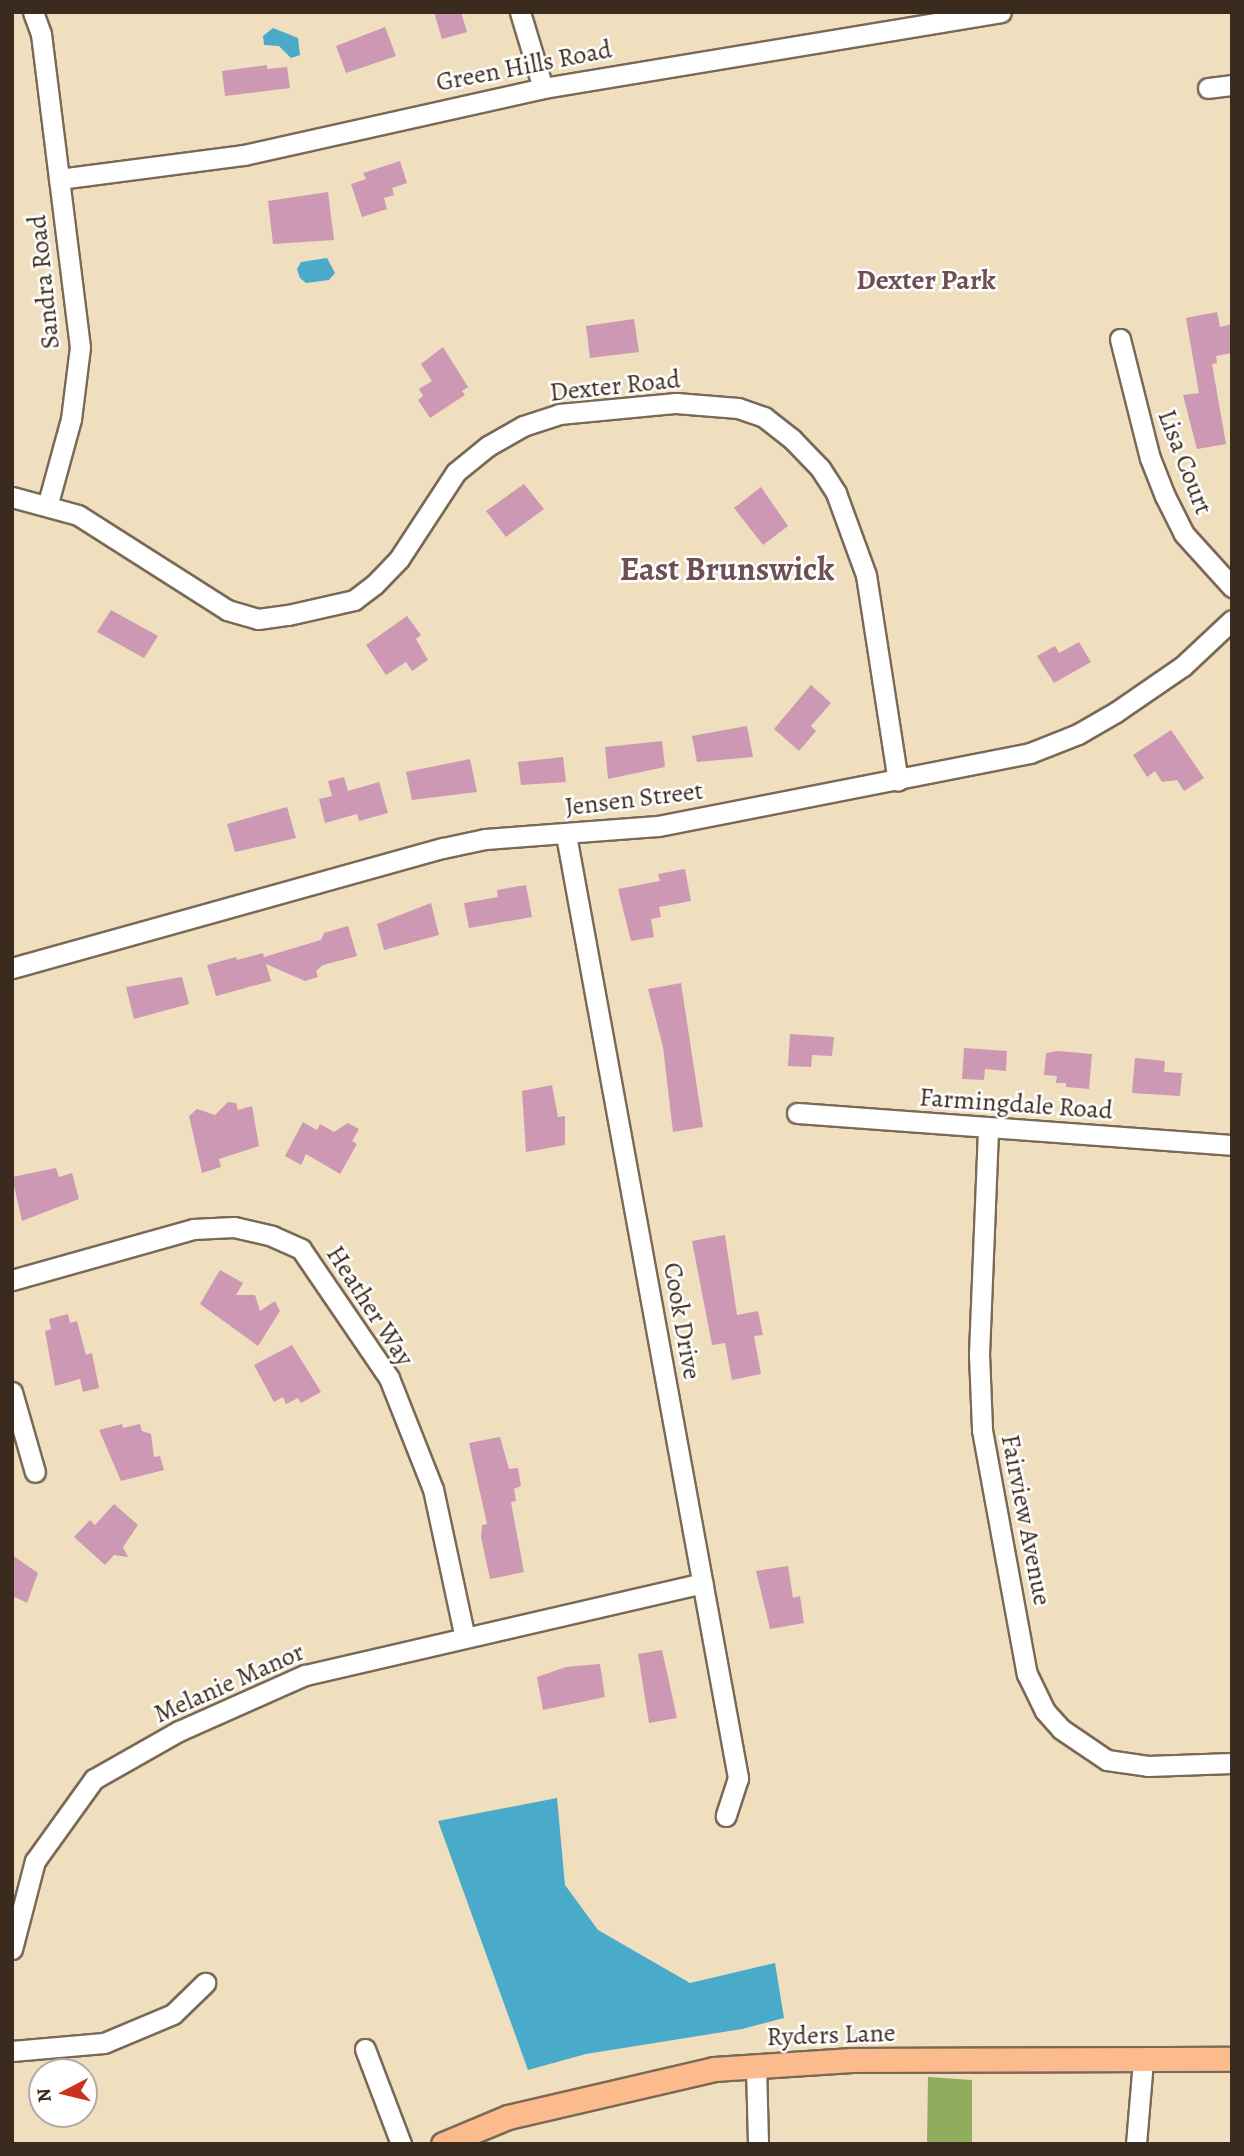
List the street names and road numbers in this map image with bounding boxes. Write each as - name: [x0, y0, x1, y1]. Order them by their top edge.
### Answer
- street label: Green Hills Road: [434, 34, 614, 98]
- street label: Sandra Road: [21, 213, 67, 351]
- street label: Dexter Road: [548, 364, 682, 408]
- street label: Lisa Court: [1151, 405, 1219, 519]
- street label: Jensen Street: [563, 775, 705, 823]
- street label: Farmingdale Road: [918, 1082, 1114, 1126]
- street label: Heather Way: [319, 1240, 421, 1372]
- street label: Cook Drive: [656, 1260, 708, 1382]
- street label: Fairview Avenue: [994, 1432, 1058, 1608]
- street label: Melanie Manor: [149, 1636, 309, 1730]
- street label: Ryders Lane: [766, 2017, 896, 2053]

